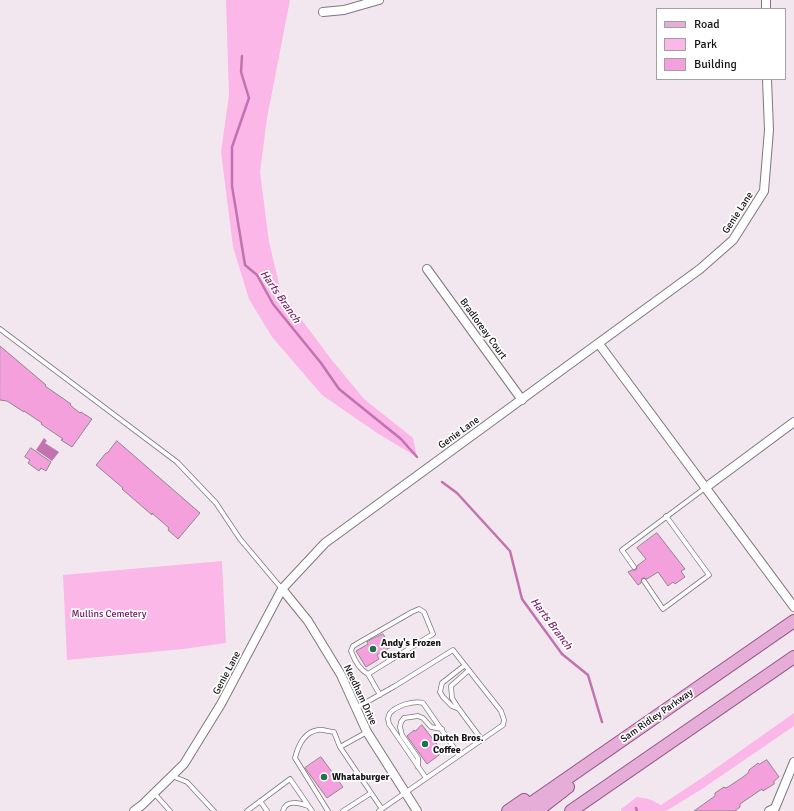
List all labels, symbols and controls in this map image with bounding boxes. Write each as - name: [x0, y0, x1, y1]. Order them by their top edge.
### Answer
- legend: [656, 8, 786, 80]
- text: Road: [694, 17, 720, 32]
- text: Park: [694, 37, 717, 52]
- text: Building: [694, 57, 737, 72]
- street label: Genie Lane: [720, 190, 756, 236]
- water label: Harts Branch: [257, 268, 303, 326]
- street label: Bradloreay Court: [457, 296, 509, 362]
- street label: Genie Lane: [436, 414, 482, 452]
- water label: Harts Branch: [527, 595, 575, 653]
- park label: Mullins Cemetery: [72, 608, 146, 620]
- place label: Andy's Frozen Custard: [381, 637, 441, 660]
- marker: Andy's Frozen Custard: [368, 644, 378, 654]
- street label: Genie Lane: [211, 649, 243, 697]
- street label: Needham Drive: [341, 663, 379, 727]
- street label: Sam Ridley Parkway: [619, 687, 695, 745]
- place label: Dutch Bros. Coffee: [433, 732, 484, 756]
- marker: Dutch Bros. Coffee: [420, 739, 430, 749]
- place label: Whataburger: [332, 771, 389, 783]
- marker: Whataburger: [319, 772, 329, 782]

